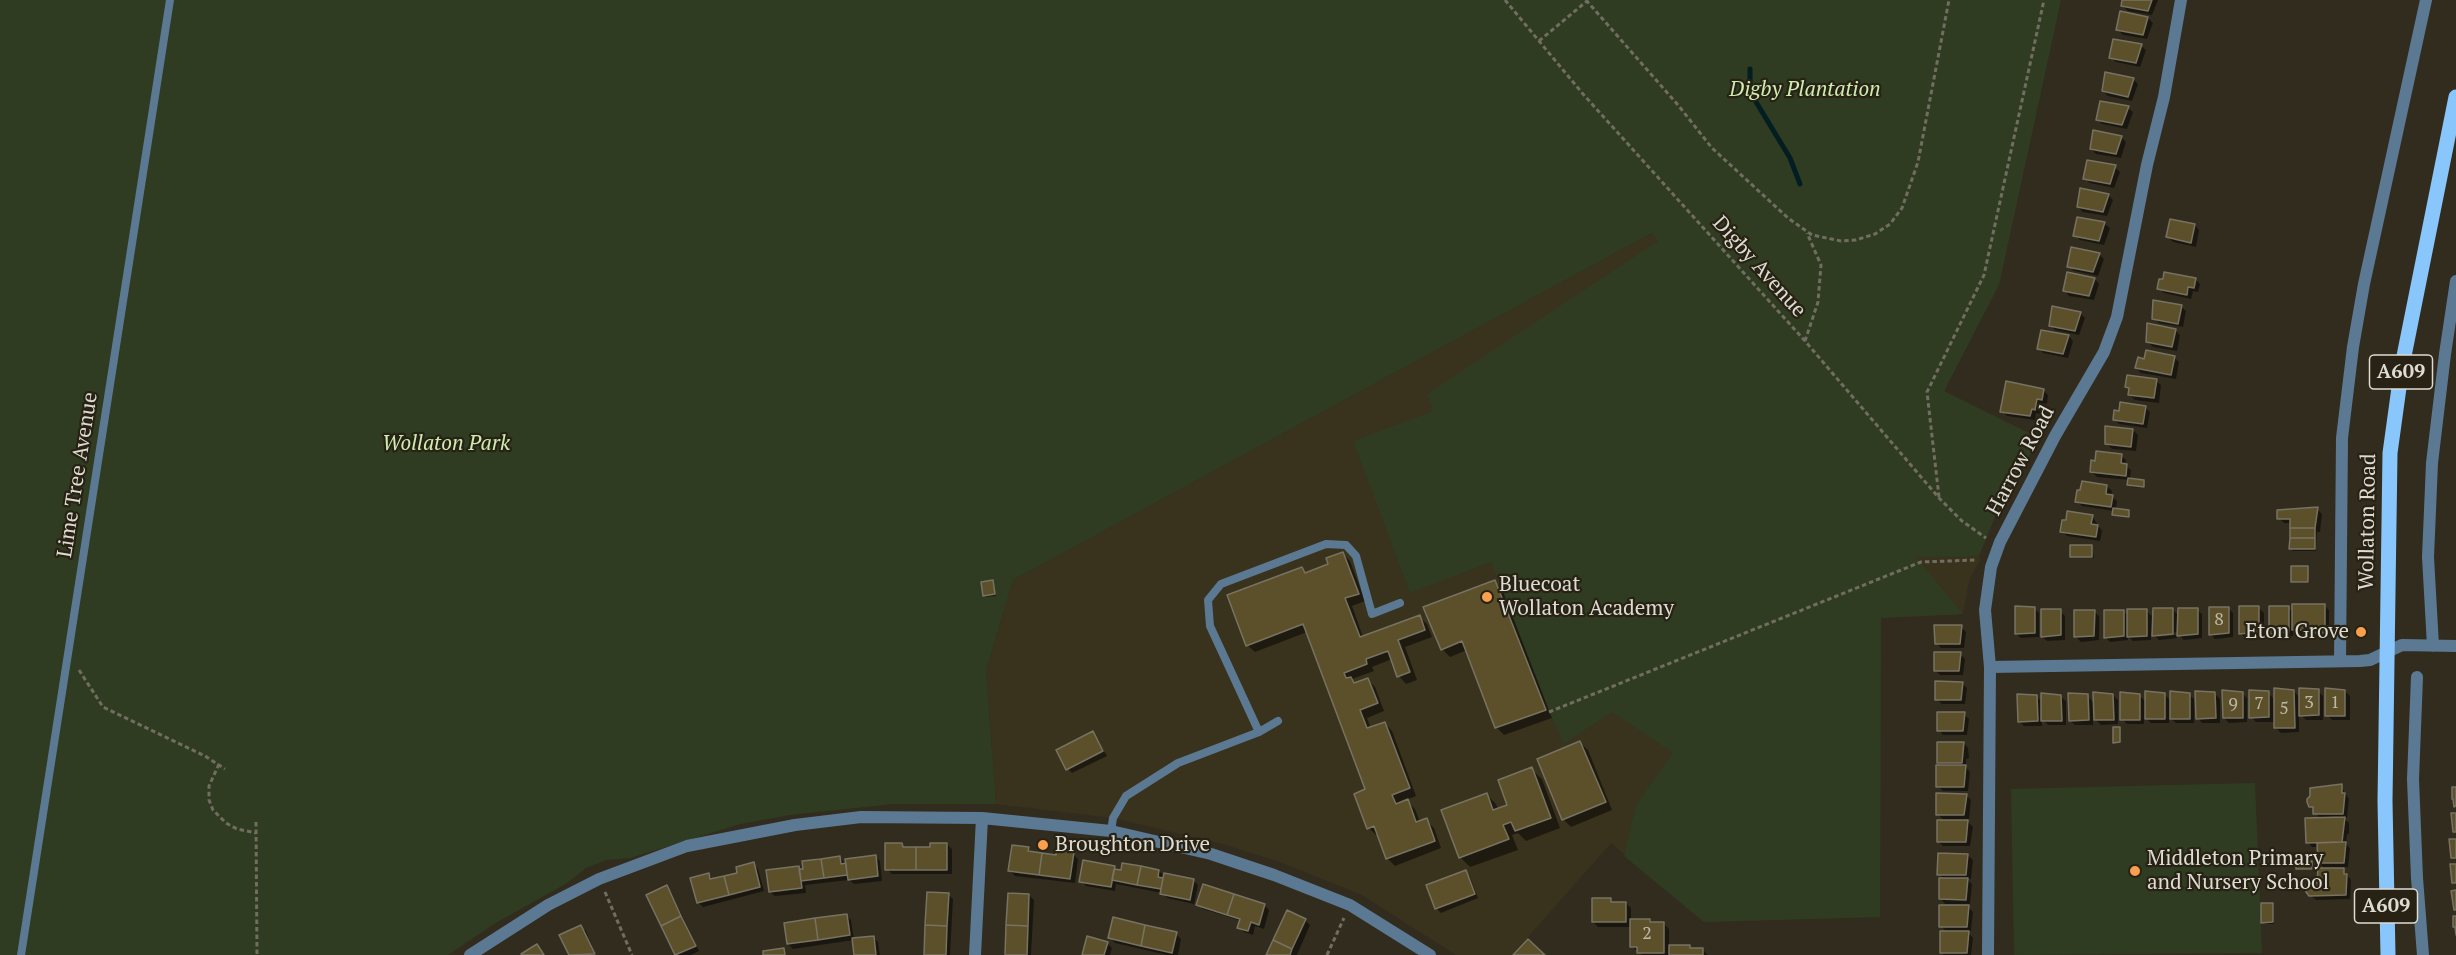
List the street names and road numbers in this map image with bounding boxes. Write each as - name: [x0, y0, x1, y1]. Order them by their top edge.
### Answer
- street label: Digby Avenue: [1707, 211, 1811, 323]
- road number: A609: [2370, 355, 2432, 389]
- street label: Lime Tree Avenue: [52, 391, 104, 559]
- street label: Harrow Road: [1982, 402, 2060, 520]
- street label: Wollaton Road: [2354, 453, 2382, 591]
- road number: A609: [2354, 889, 2418, 923]

